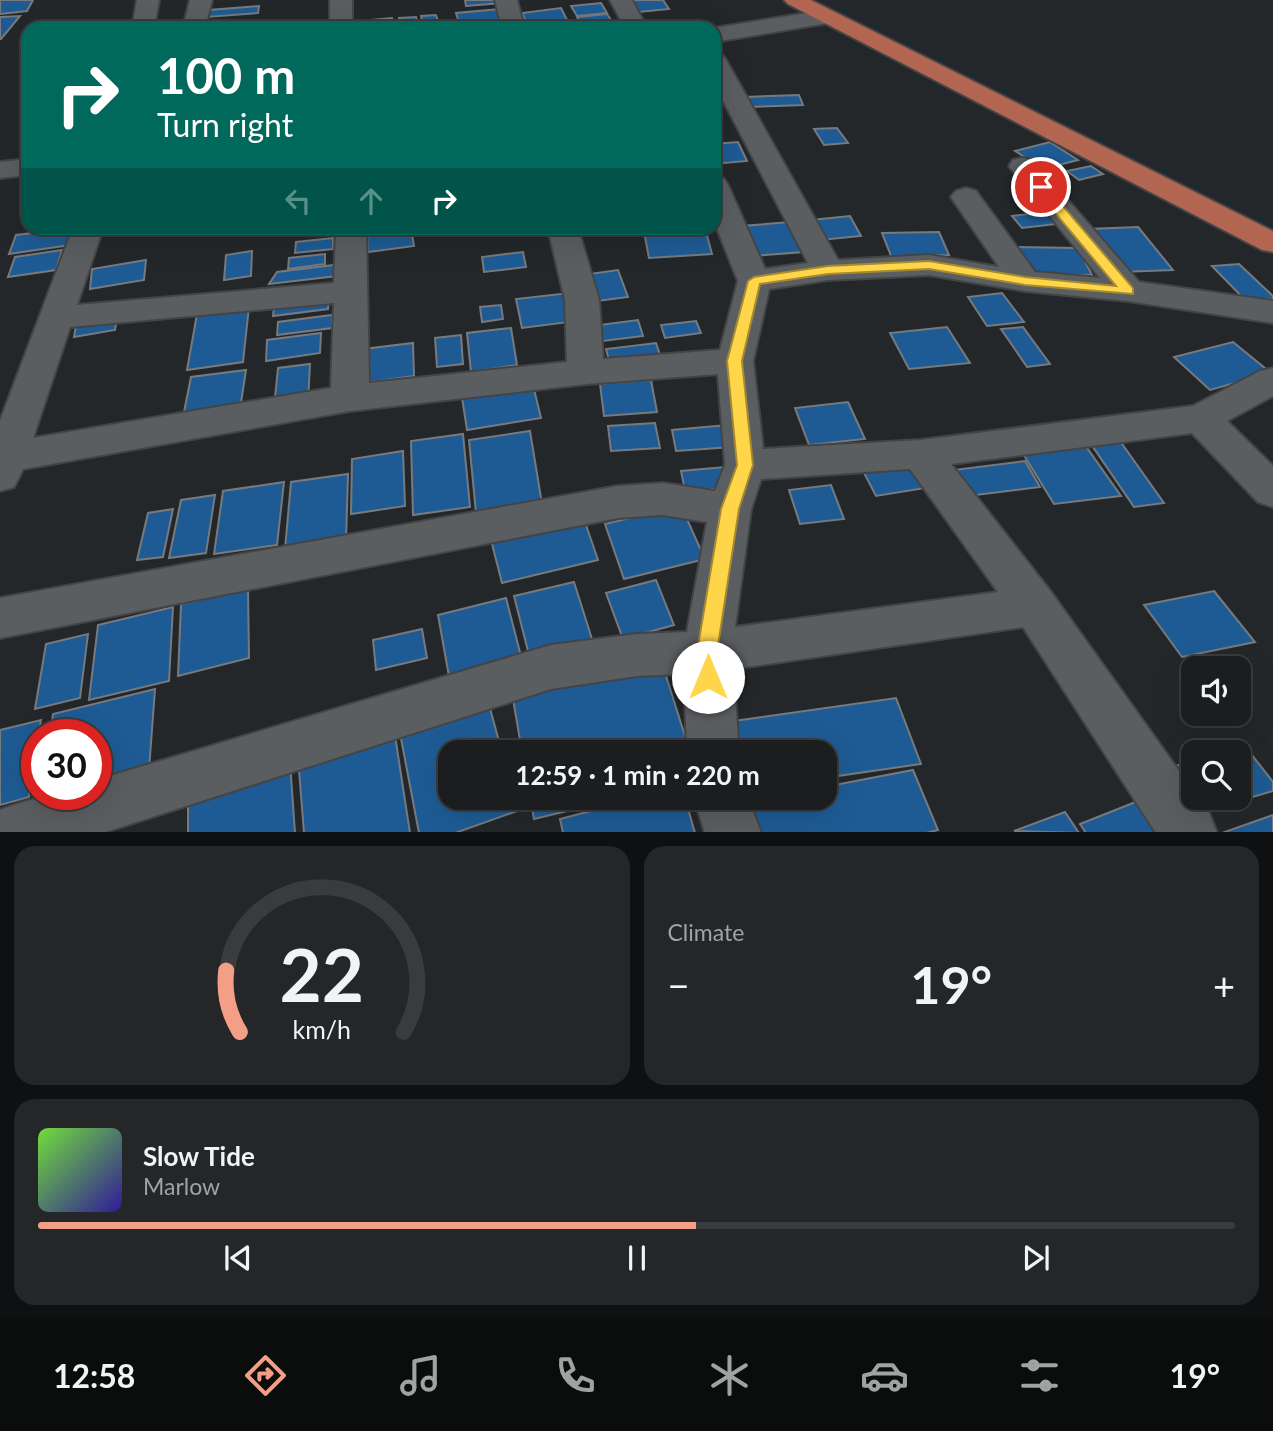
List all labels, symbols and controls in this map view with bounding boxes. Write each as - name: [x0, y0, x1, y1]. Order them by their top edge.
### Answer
- text: 100 m: [157, 46, 295, 104]
- icon: right: [42, 49, 133, 140]
- text: Turn right: [157, 105, 293, 144]
- pin: [1011, 157, 1071, 217]
- icon: arrive: [1022, 168, 1060, 206]
- icon: left: [279, 182, 317, 220]
- icon: ahead: [352, 182, 390, 220]
- icon: right: [425, 182, 463, 220]
- position arrow: [671, 640, 745, 714]
- map controls: [1181, 656, 1251, 810]
- button: sound: [1181, 656, 1251, 726]
- speed limit sign: 30: [21, 719, 112, 810]
- button: search: [1181, 740, 1251, 810]
- text: 12:59 · 1 min · 220 m: [515, 759, 760, 791]
- text: Climate: [668, 918, 744, 946]
- text: 22: [280, 930, 364, 1018]
- text: 19°: [910, 953, 992, 1015]
- text: −: [668, 962, 690, 1008]
- text: +: [1213, 962, 1235, 1008]
- text: km/h: [292, 1013, 351, 1043]
- text: Slow Tide: [143, 1140, 255, 1172]
- text: Marlow: [143, 1172, 220, 1200]
- icon: previous: [219, 1239, 257, 1277]
- icon: pause: [618, 1239, 656, 1277]
- icon: next: [1017, 1239, 1055, 1277]
- icon: directions: [241, 1351, 290, 1400]
- icon: music: [396, 1351, 445, 1400]
- icon: phone: [551, 1351, 600, 1400]
- icon: climate: [705, 1351, 754, 1400]
- icon: car: [860, 1351, 909, 1400]
- icon: filters: [1015, 1351, 1064, 1400]
- text: 12:58: [53, 1356, 135, 1395]
- text: 19°: [1170, 1356, 1220, 1395]

